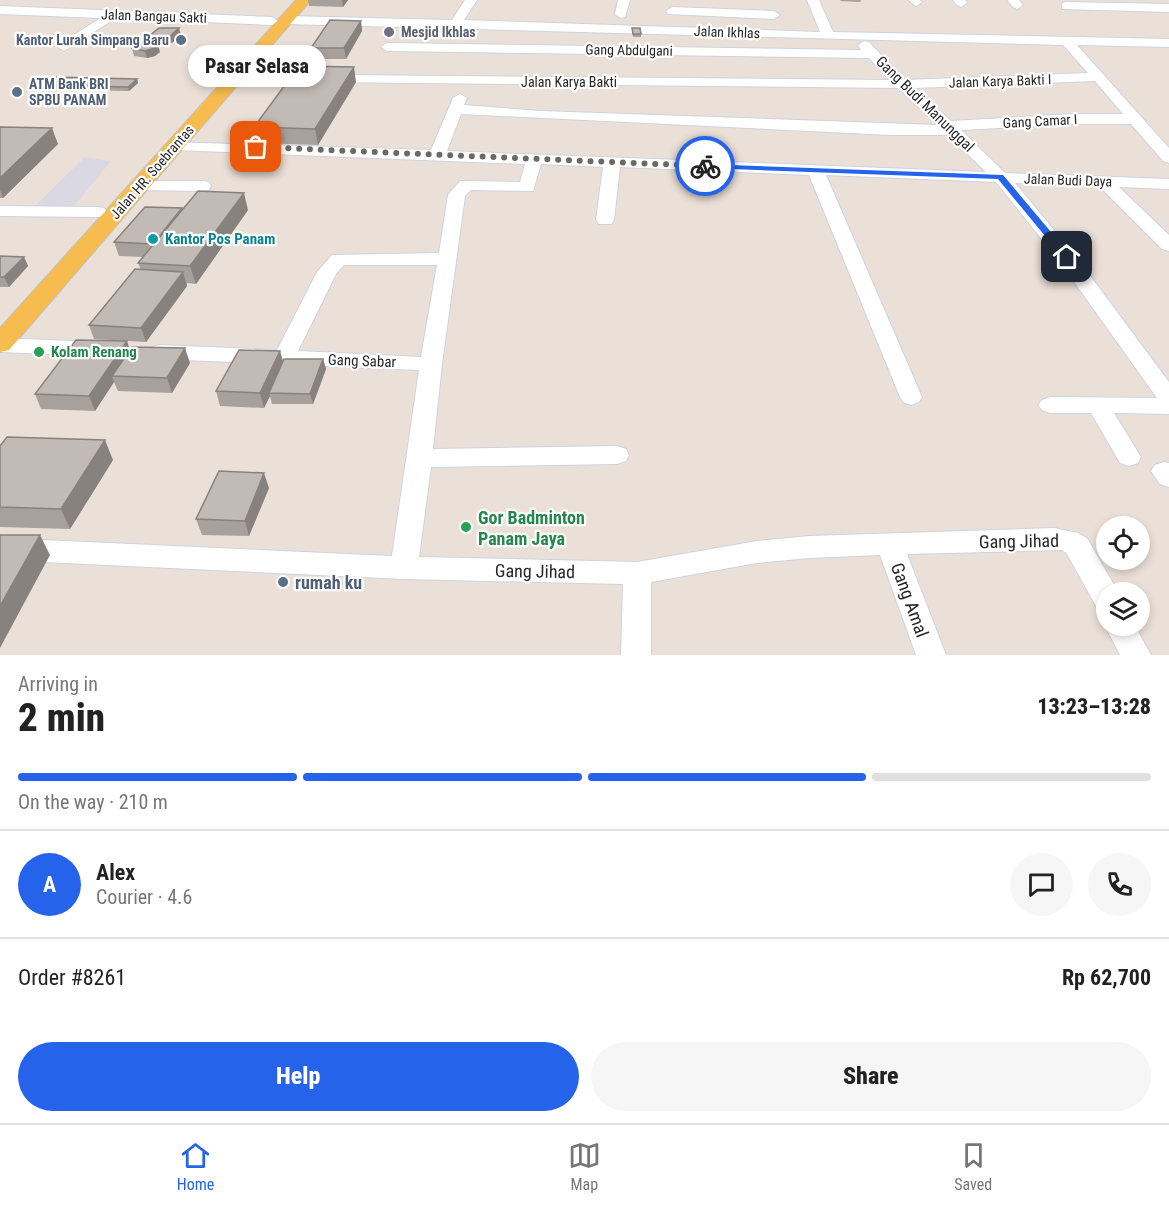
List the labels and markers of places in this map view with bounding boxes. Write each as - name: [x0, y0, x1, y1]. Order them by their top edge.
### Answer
- place label: Mesjid Ikhlas: [401, 24, 476, 40]
- marker: Mesjid Ikhlas: [382, 25, 396, 39]
- place label: Kantor Lurah Simpang Baru: [16, 32, 169, 48]
- marker: Kantor Lurah Simpang Baru: [174, 33, 188, 47]
- callout: Pasar Selasa: [187, 45, 325, 87]
- place label: ATM Bank BRI SPBU PANAM: [29, 76, 109, 108]
- marker: ATM Bank BRI SPBU PANAM: [10, 85, 24, 99]
- pin: [230, 121, 281, 172]
- place label: Kantor Pos Panam: [165, 230, 275, 248]
- pin: [1041, 231, 1092, 282]
- marker: Kantor Pos Panam: [146, 232, 160, 246]
- place label: Kolam Renang: [51, 343, 137, 361]
- marker: Kolam Renang: [32, 345, 46, 359]
- place label: Gor Badminton Panam Jaya: [478, 507, 585, 549]
- marker: Gor Badminton Panam Jaya: [459, 520, 473, 534]
- place label: rumah ku: [295, 572, 362, 593]
- marker: rumah ku: [276, 575, 290, 589]

